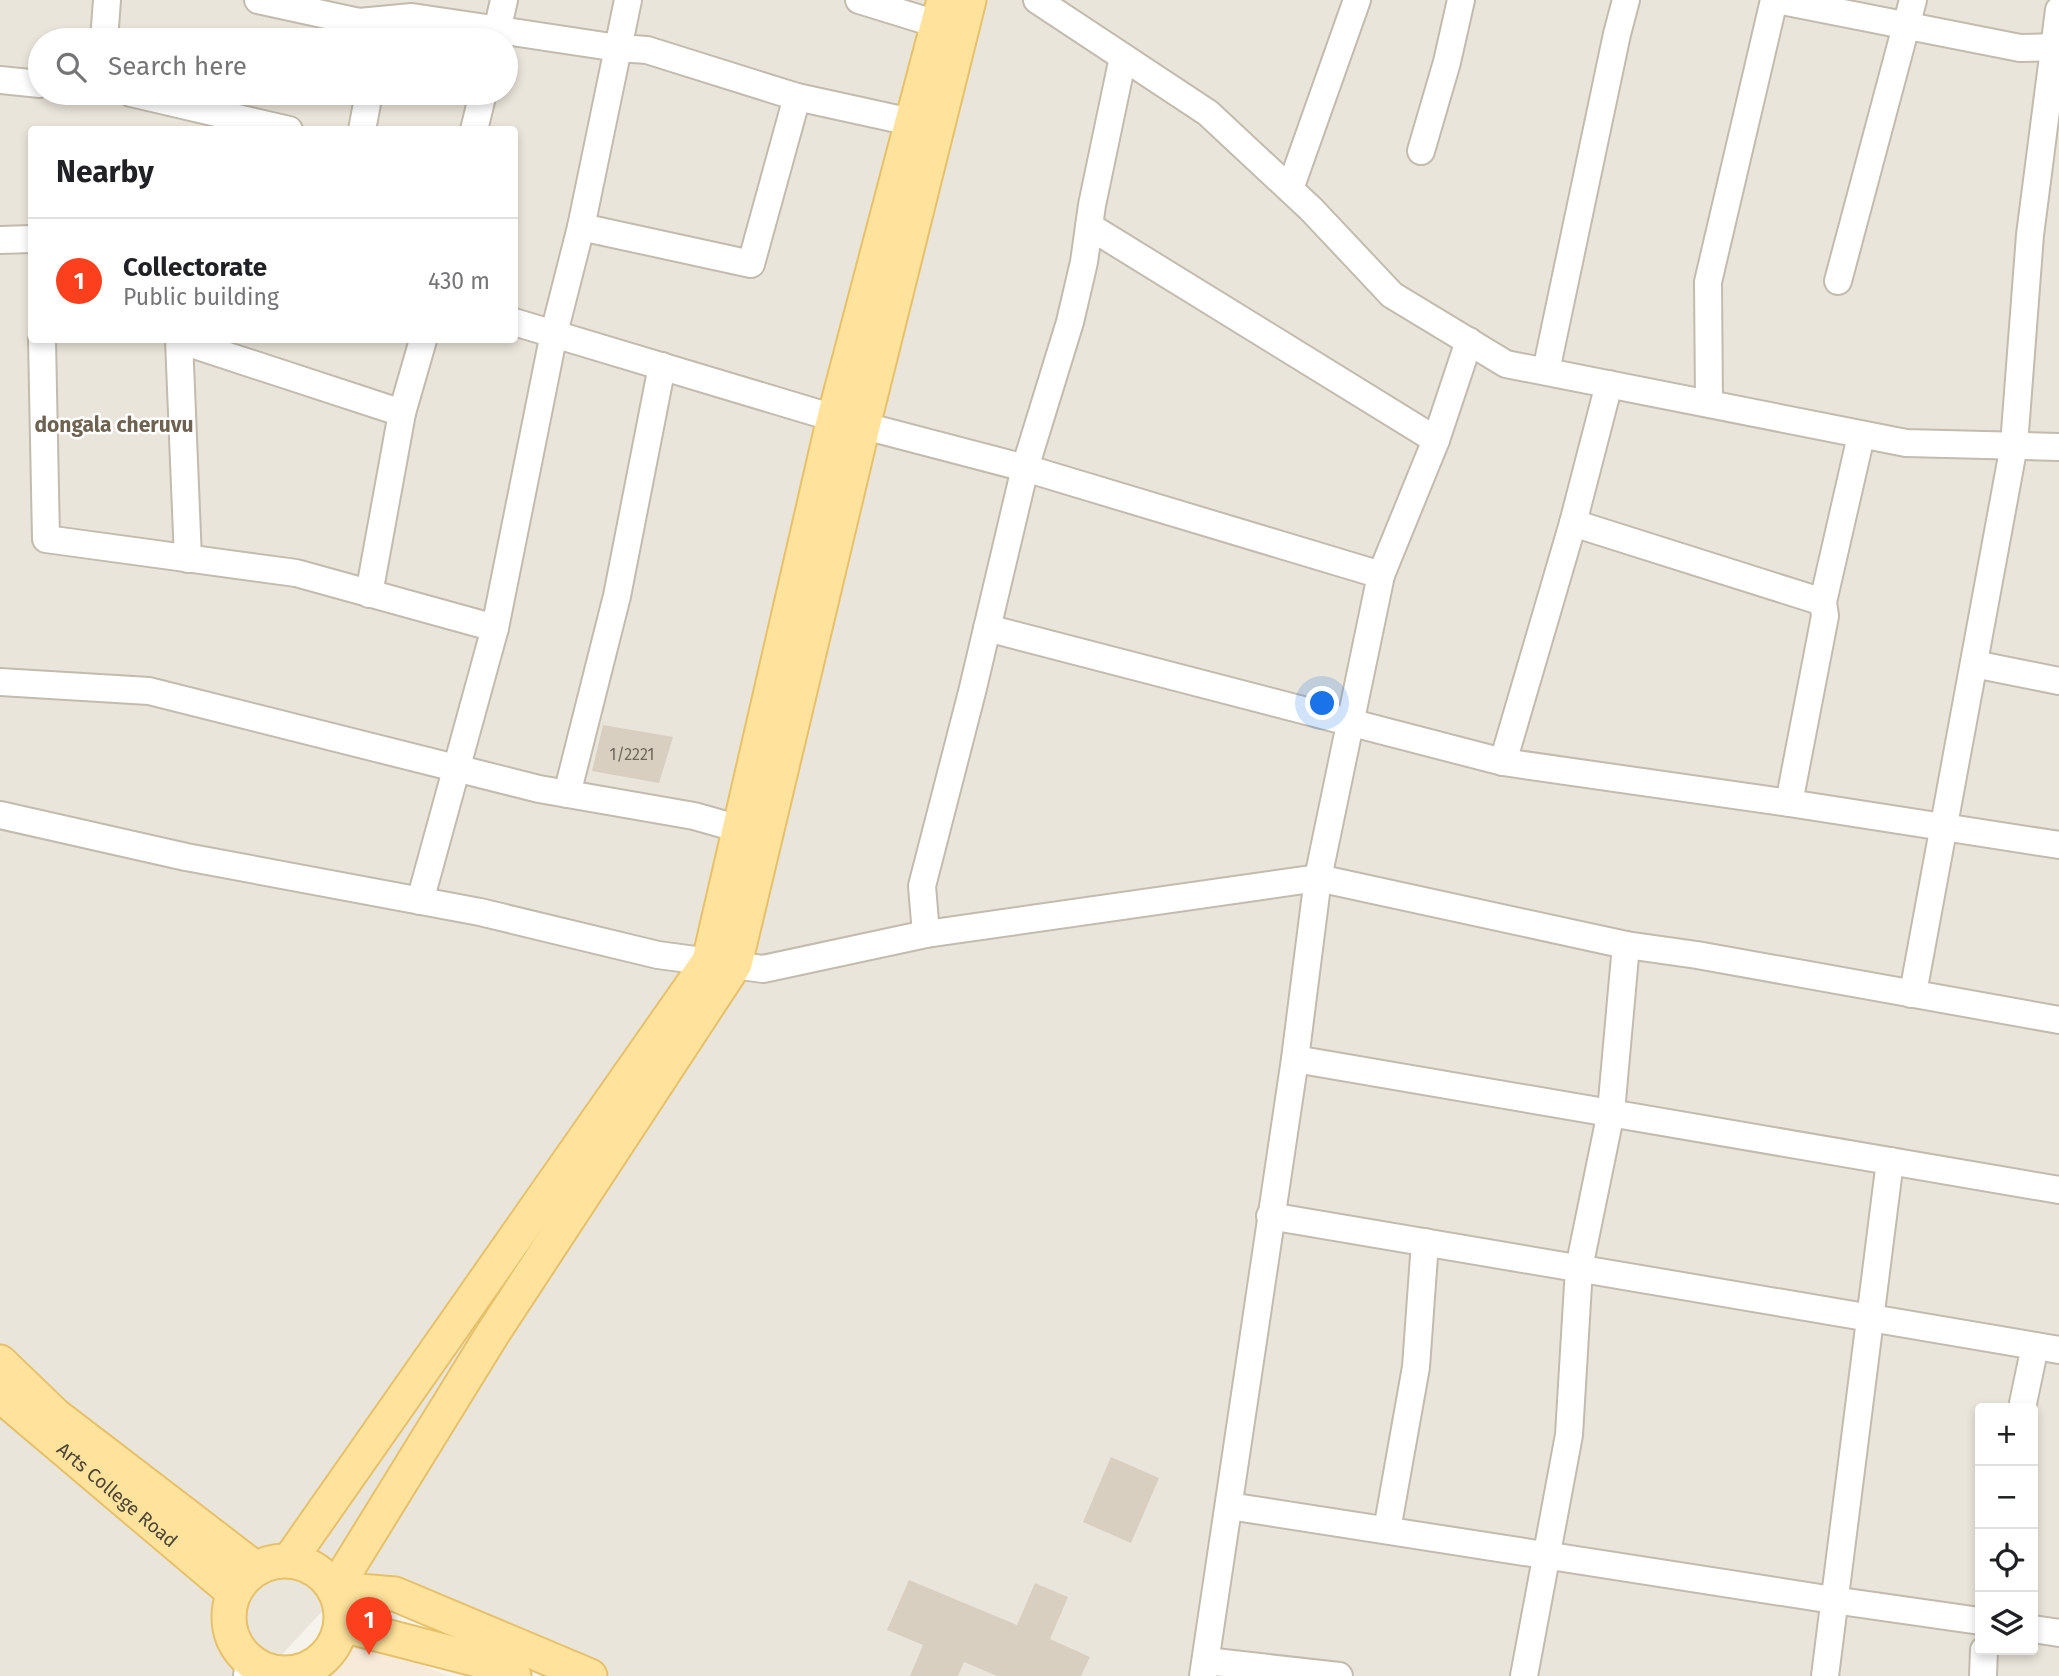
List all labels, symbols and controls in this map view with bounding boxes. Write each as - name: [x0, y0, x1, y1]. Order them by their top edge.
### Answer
- search box: [28, 28, 518, 105]
- icon: search: [52, 48, 90, 86]
- text: Search here: [108, 51, 247, 82]
- text: Nearby: [56, 154, 154, 190]
- text: Collectorate: [123, 252, 267, 283]
- text: 1: [74, 267, 84, 295]
- text: 430 m: [428, 267, 490, 295]
- text: Public building: [123, 283, 279, 311]
- district label: dongala cheruvu: [35, 412, 193, 438]
- your location: [1305, 686, 1339, 720]
- house number: 1/2221: [610, 745, 654, 764]
- map controls: [1975, 1403, 2038, 1655]
- button: +: [1975, 1403, 2038, 1466]
- street label: Arts College Road: [52, 1437, 182, 1552]
- button: −: [1975, 1466, 2038, 1529]
- button: locate: [1975, 1529, 2038, 1592]
- button: layers: [1975, 1592, 2038, 1655]
- pin: 1: [346, 1597, 392, 1655]

